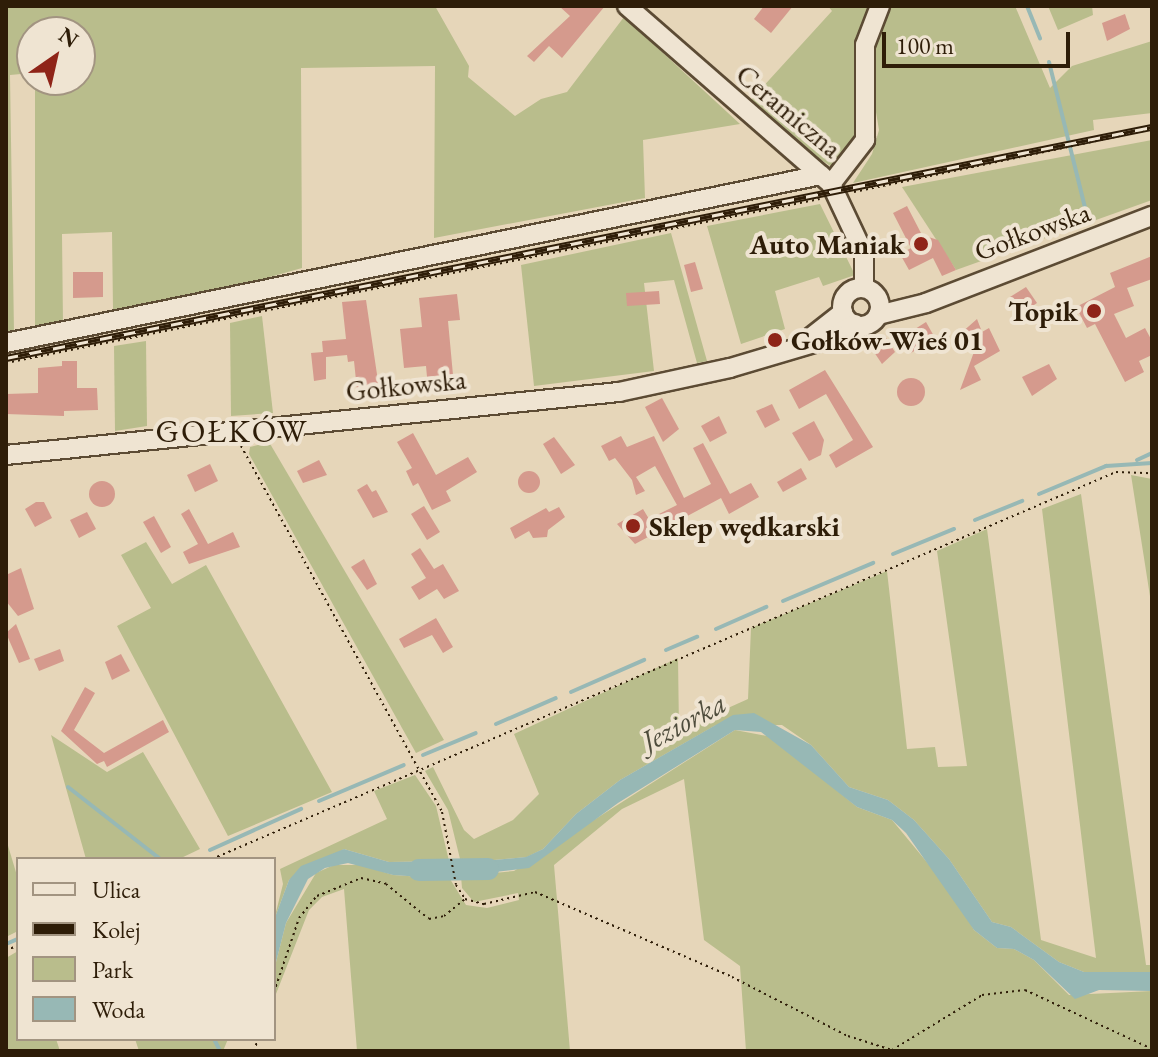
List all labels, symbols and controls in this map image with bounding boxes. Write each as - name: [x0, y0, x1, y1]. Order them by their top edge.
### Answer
- north arrow: [16, 16, 96, 96]
- scale bar: [886, 16, 1074, 66]
- text: N: [53, 20, 84, 54]
- text: 100 m: [896, 30, 954, 61]
- street label: Ceramiczna: [729, 57, 849, 165]
- street label: Gołkowska: [970, 195, 1094, 267]
- place label: Auto Maniak: [749, 227, 905, 261]
- marker: Auto Maniak: [912, 235, 930, 253]
- place label: Topik: [1008, 294, 1078, 328]
- marker: Topik: [1085, 302, 1103, 320]
- place label: Gołków-Wieś 01: [791, 323, 984, 357]
- marker: Gołków-Wieś 01: [766, 331, 784, 349]
- street label: Gołkowska: [344, 362, 468, 408]
- district label: GOŁKÓW: [156, 412, 308, 450]
- place label: Sklep wędkarski: [649, 509, 840, 543]
- marker: Sklep wędkarski: [624, 517, 642, 535]
- water label: Jeziorka: [636, 685, 732, 759]
- legend: [16, 857, 276, 1041]
- text: Ulica: [92, 874, 140, 905]
- text: Kolej: [92, 914, 140, 945]
- text: Park: [92, 954, 133, 985]
- text: Woda: [92, 994, 145, 1025]

